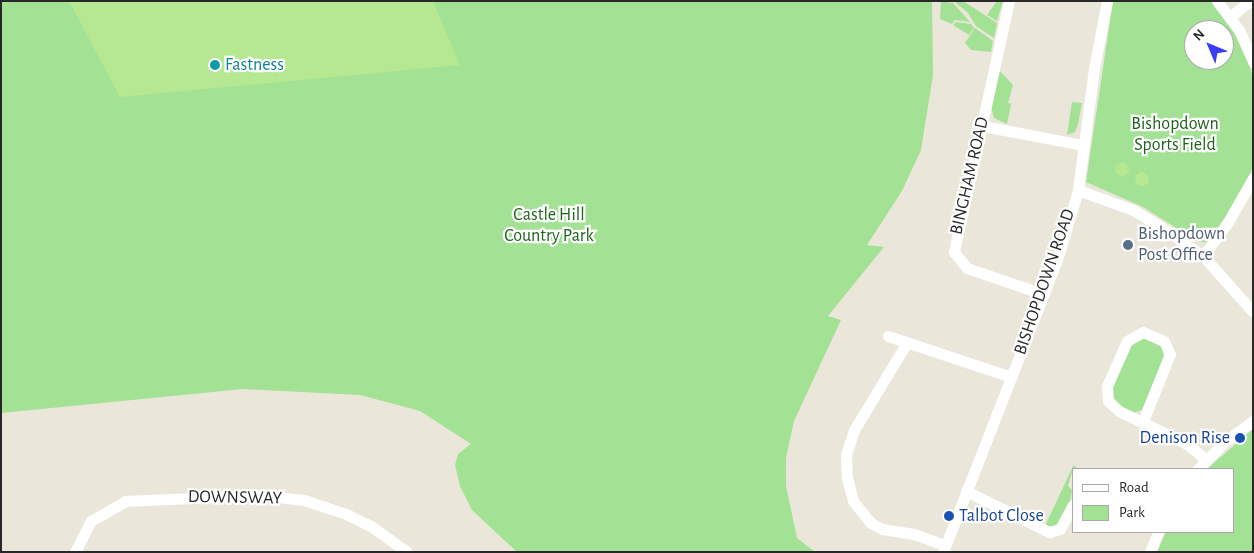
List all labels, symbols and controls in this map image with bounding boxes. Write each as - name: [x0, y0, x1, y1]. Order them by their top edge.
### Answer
- north arrow: [1184, 20, 1234, 70]
- text: N: [1191, 27, 1207, 43]
- place label: Fastness: [225, 54, 284, 76]
- marker: Fastness: [209, 59, 221, 71]
- park label: Bishopdown Sports Field: [1131, 114, 1219, 156]
- street label: BINGHAM ROAD: [946, 115, 994, 237]
- park label: Castle Hill Country Park: [504, 205, 594, 248]
- street label: BISHOPDOWN ROAD: [1010, 206, 1080, 358]
- place label: Bishopdown Post Office: [1138, 224, 1225, 266]
- marker: Bishopdown Post Office: [1122, 239, 1134, 251]
- place label: Denison Rise: [1140, 427, 1230, 449]
- marker: Denison Rise: [1234, 432, 1246, 444]
- legend: [1072, 468, 1234, 533]
- text: Road: [1119, 480, 1149, 495]
- street label: DOWNSWAY: [188, 486, 282, 510]
- place label: Talbot Close: [959, 505, 1044, 527]
- text: Park: [1119, 505, 1145, 520]
- marker: Talbot Close: [943, 510, 955, 522]

